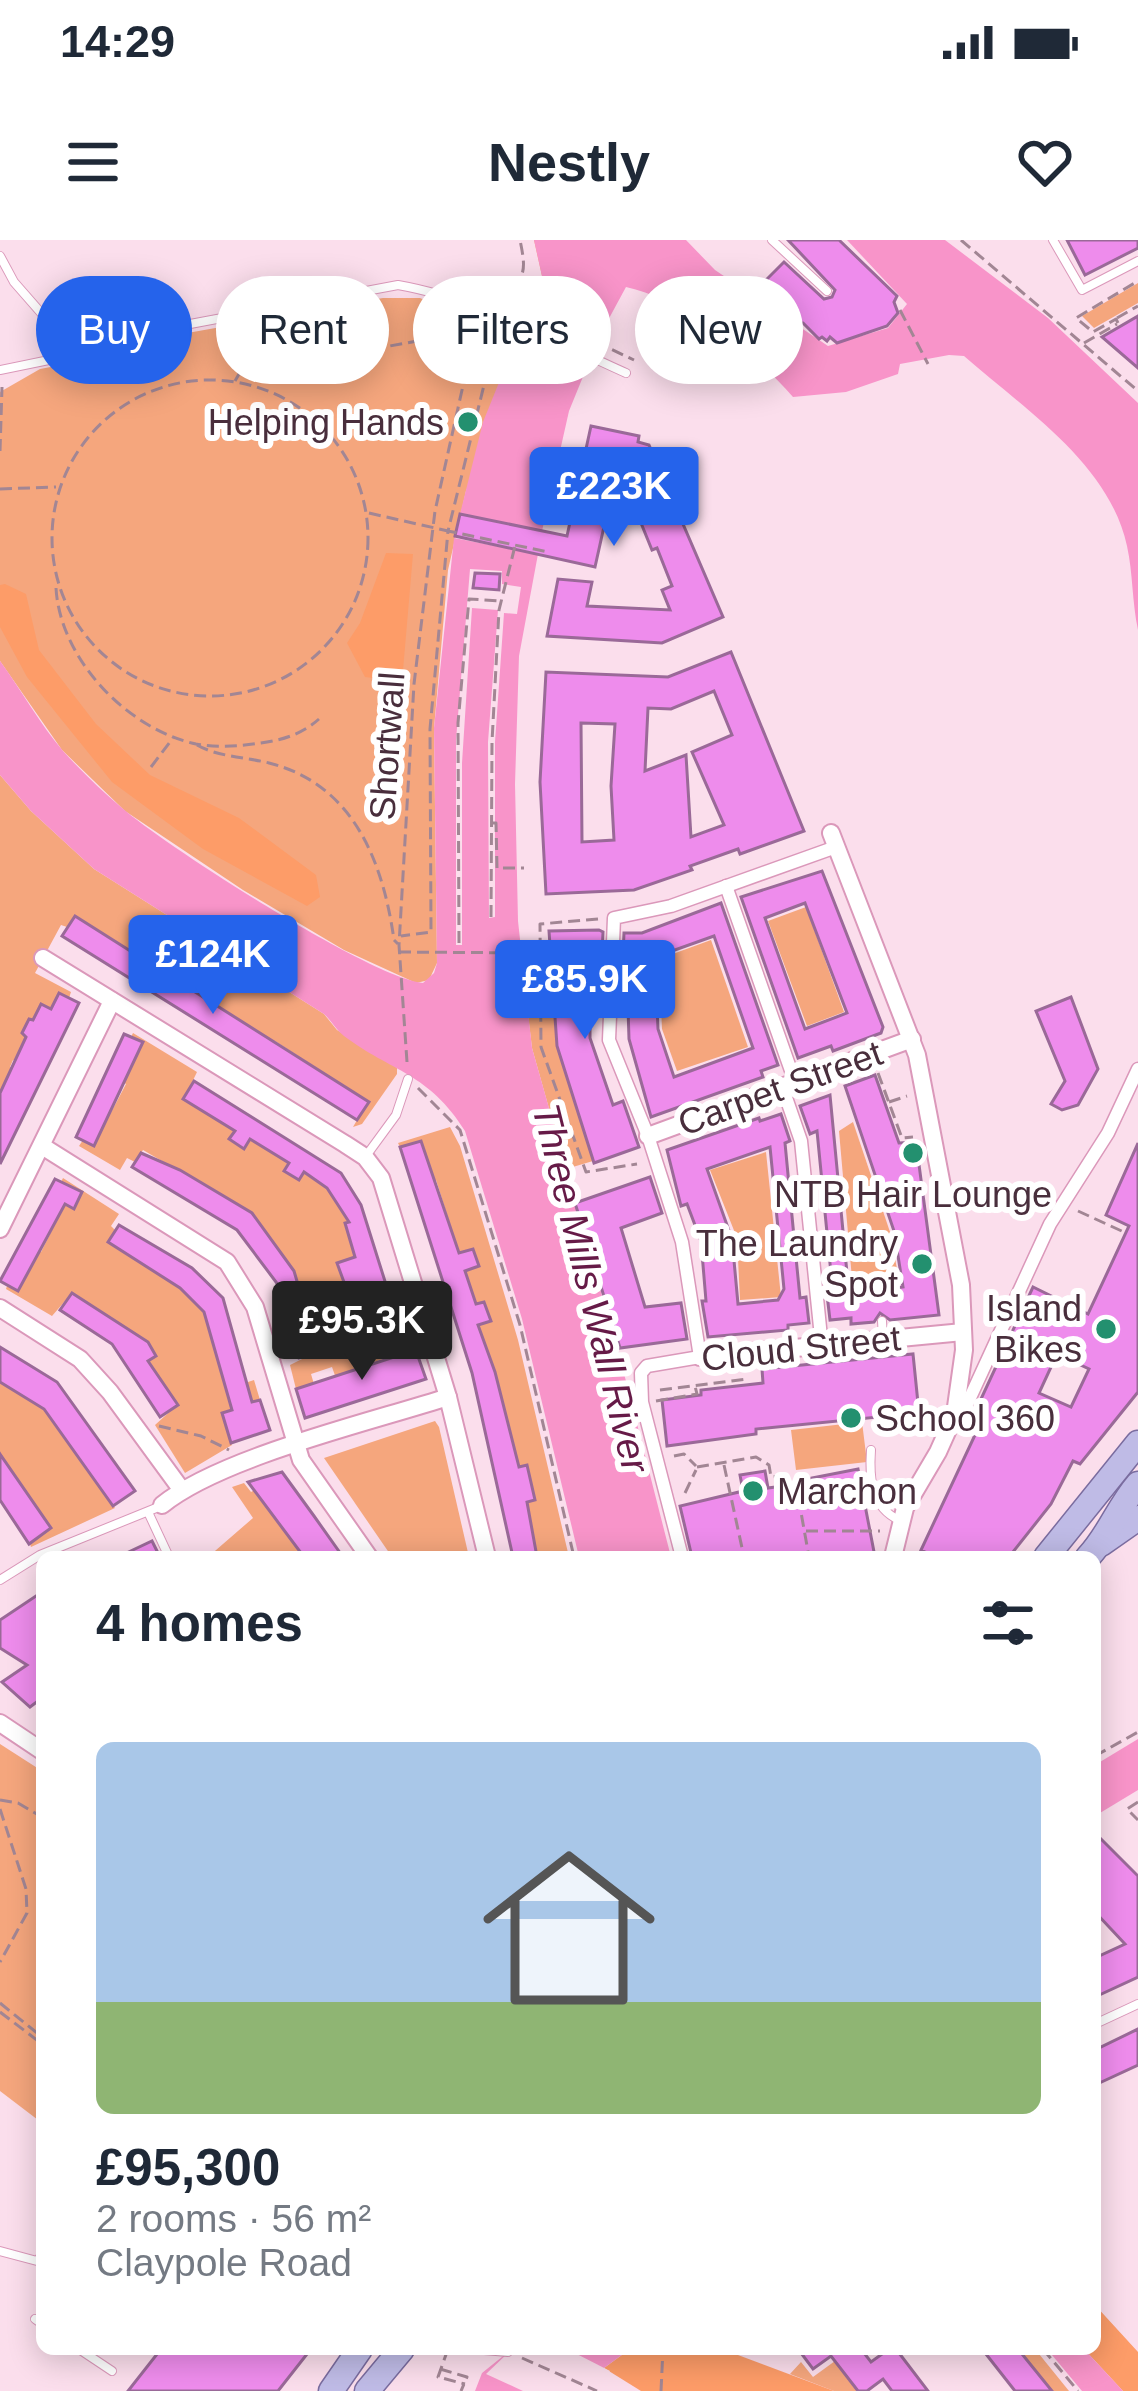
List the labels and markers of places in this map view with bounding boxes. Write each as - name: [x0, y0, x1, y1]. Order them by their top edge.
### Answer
- place label: Helping Hands: [208, 402, 444, 443]
- marker: Helping Hands: [455, 409, 481, 435]
- pin: £223K: [530, 447, 698, 549]
- pin: £124K: [129, 915, 297, 1017]
- pin: £85.9K: [487, 940, 683, 1042]
- marker: NTB Hair Lounge: [900, 1140, 926, 1166]
- place label: NTB Hair Lounge: [774, 1174, 1052, 1215]
- place label: The Laundry Spot: [696, 1223, 898, 1305]
- marker: The Laundry Spot: [909, 1251, 935, 1277]
- pin: £95.3K: [264, 1281, 460, 1383]
- place label: Island Bikes: [986, 1288, 1082, 1370]
- marker: Island Bikes: [1093, 1316, 1119, 1342]
- place label: School 360: [875, 1398, 1055, 1439]
- marker: School 360: [838, 1405, 864, 1431]
- place label: Marchon: [777, 1471, 917, 1512]
- marker: Marchon: [740, 1478, 766, 1504]

